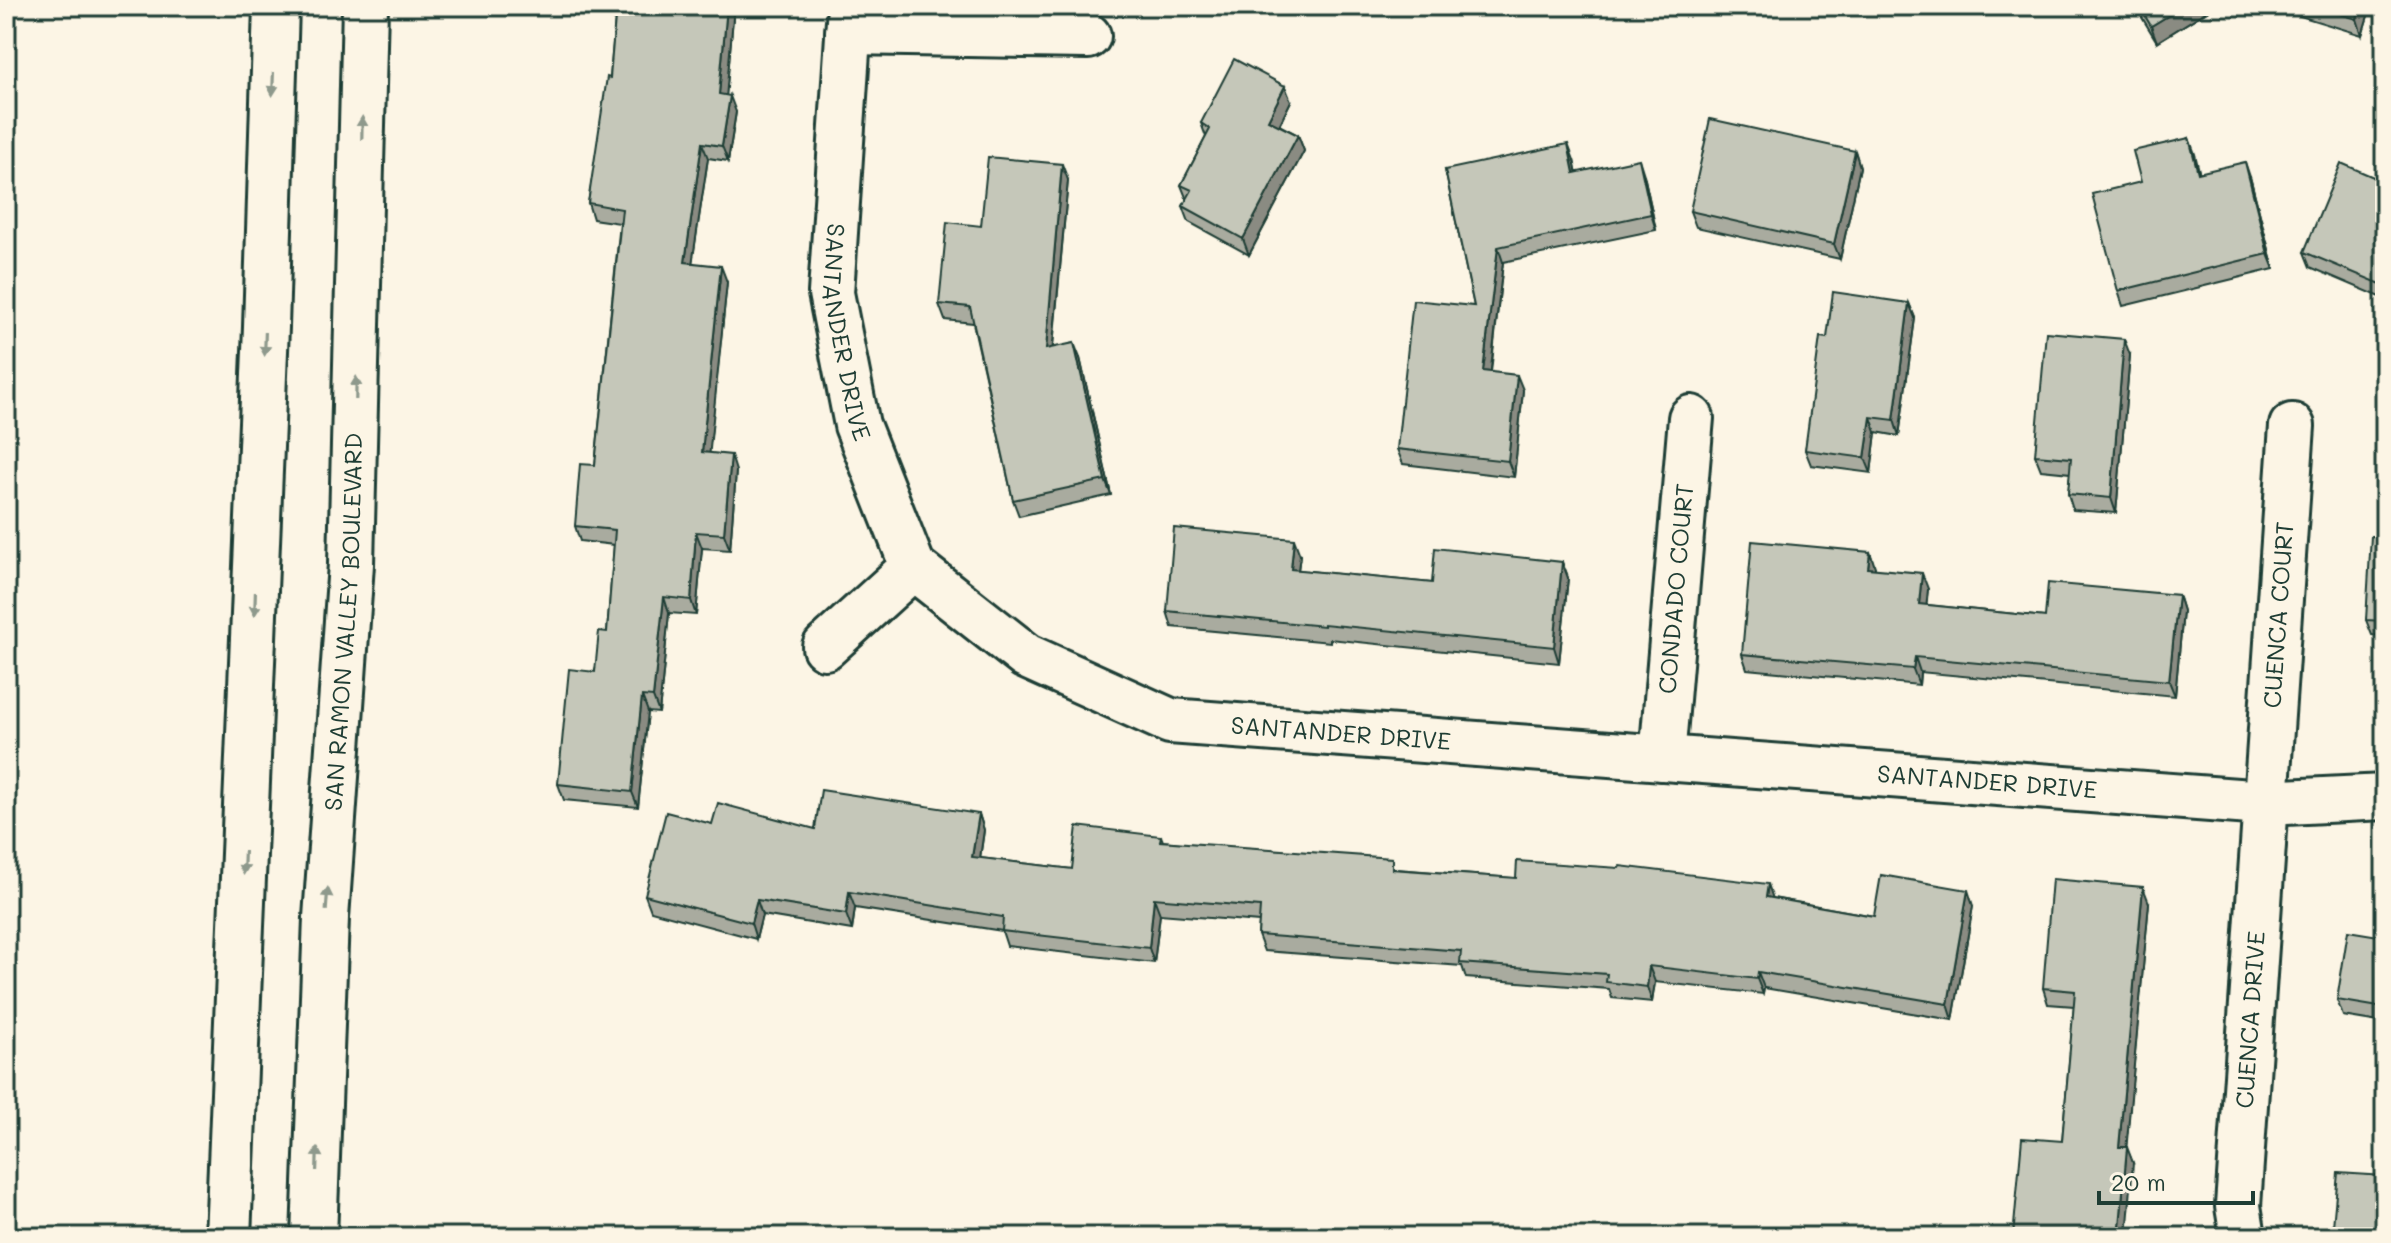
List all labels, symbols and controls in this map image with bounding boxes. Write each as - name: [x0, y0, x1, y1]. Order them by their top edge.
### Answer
- one-way arrow: [267, 72, 280, 97]
- one-way arrow: [356, 115, 368, 140]
- street label: SANTANDER DRIVE: [817, 222, 879, 445]
- one-way arrow: [258, 332, 271, 357]
- one-way arrow: [349, 375, 362, 400]
- street label: SAN RAMON VALLEY BOULEVARD: [317, 432, 368, 812]
- street label: CONDADO COURT: [1651, 482, 1699, 695]
- street label: CUENCA COURT: [2256, 520, 2299, 709]
- one-way arrow: [248, 592, 261, 617]
- street label: SANTANDER DRIVE: [1230, 709, 1452, 756]
- street label: SANTANDER DRIVE: [1876, 757, 2098, 804]
- one-way arrow: [238, 851, 251, 876]
- one-way arrow: [321, 886, 334, 911]
- street label: CUENCA DRIVE: [2228, 930, 2271, 1109]
- one-way arrow: [310, 1146, 323, 1171]
- scale bar: [2099, 1155, 2253, 1205]
- text: 20 m: [2111, 1166, 2166, 1197]

